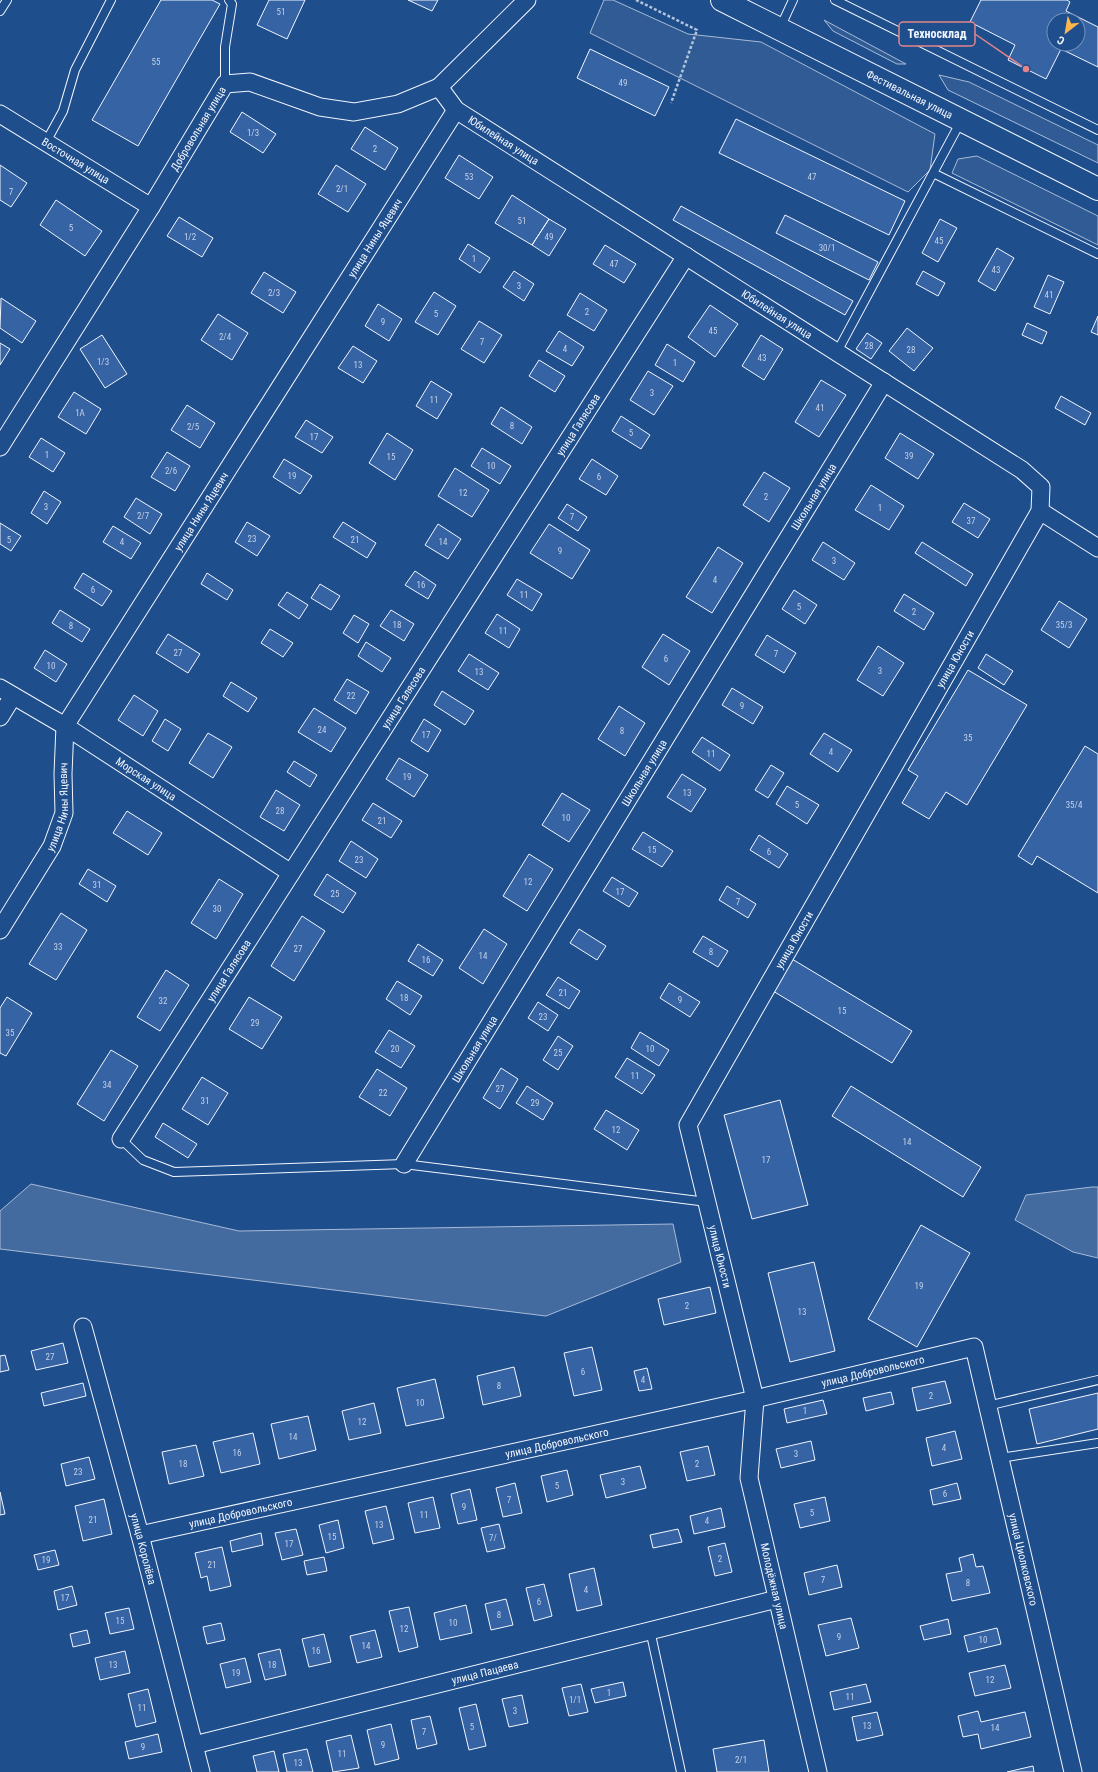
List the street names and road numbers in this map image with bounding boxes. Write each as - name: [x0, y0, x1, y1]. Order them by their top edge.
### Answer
- street label: Фестивальная улица: [864, 68, 955, 122]
- street label: Добровольная улица: [168, 84, 229, 174]
- street label: Юбилейная улица: [466, 113, 541, 168]
- street label: Восточная улица: [39, 135, 112, 187]
- street label: улица Нины Яцевич: [345, 196, 405, 280]
- street label: Юбилейная улица: [739, 287, 814, 342]
- street label: улица Галясова: [554, 392, 603, 458]
- street label: Школьная улица: [789, 461, 839, 533]
- street label: улица Нины Яцевич: [172, 470, 231, 554]
- street label: улица Юности: [934, 628, 977, 690]
- street label: улица Галясова: [379, 664, 428, 731]
- street label: Школьная улица: [619, 737, 670, 809]
- street label: Морская улица: [113, 755, 178, 804]
- street label: улица Нины Яцевич: [44, 762, 71, 854]
- street label: улица Юности: [773, 909, 816, 971]
- street label: улица Галясова: [205, 937, 254, 1004]
- street label: Школьная улица: [450, 1013, 500, 1085]
- street label: улица Юности: [706, 1224, 734, 1289]
- street label: улица Добровольского: [820, 1353, 926, 1390]
- street label: улица Добровольского: [504, 1425, 610, 1461]
- street label: улица Добровольского: [188, 1495, 294, 1531]
- street label: улица Королёва: [127, 1512, 159, 1586]
- street label: улица Циолковского: [1006, 1512, 1040, 1607]
- street label: Молодёжная улица: [757, 1542, 790, 1631]
- street label: улица Пацаева: [450, 1658, 520, 1687]

